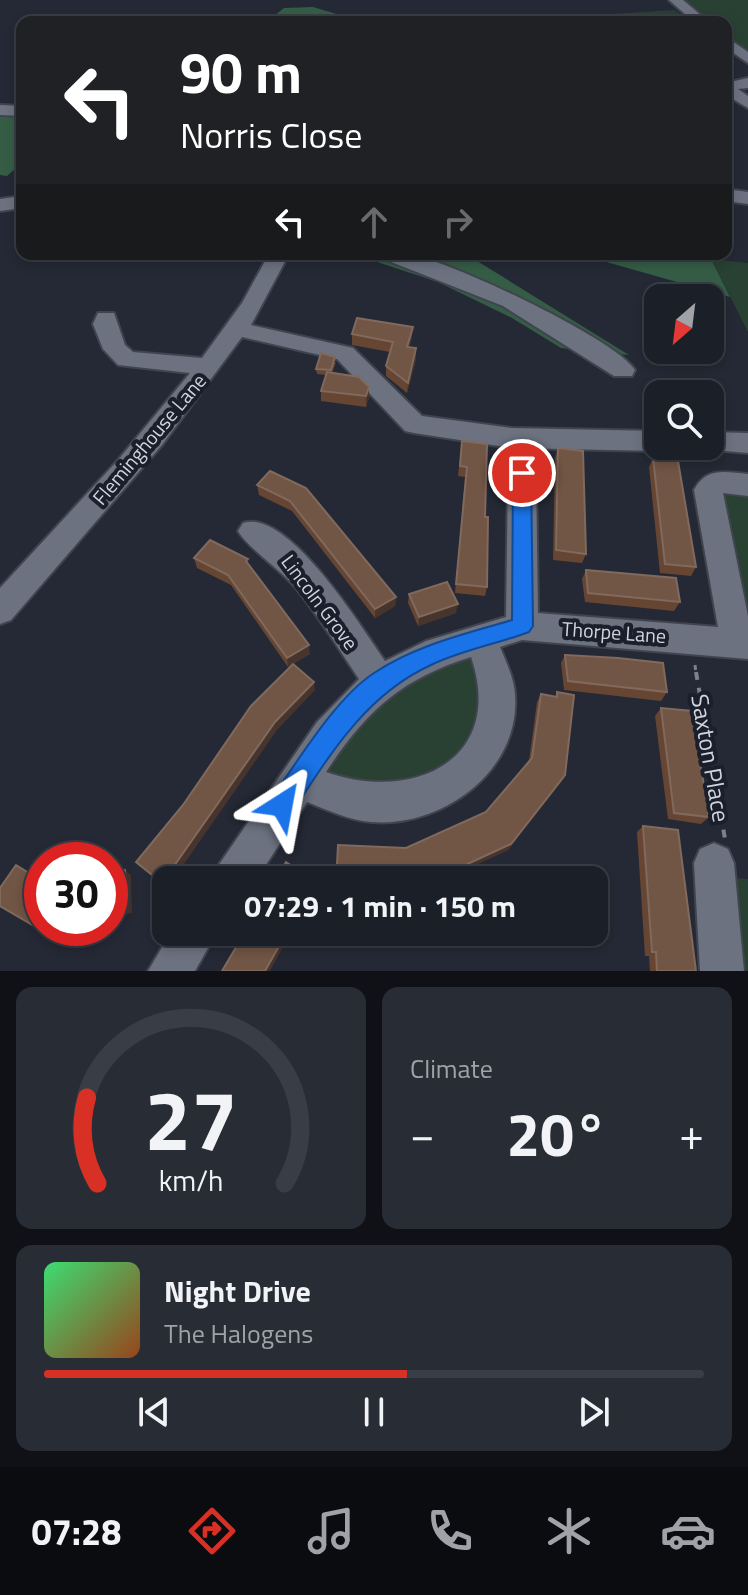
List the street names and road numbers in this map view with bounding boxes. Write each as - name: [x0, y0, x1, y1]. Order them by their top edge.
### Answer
- street label: Fleminghouse Lane: [85, 366, 213, 512]
- street label: Lincoln Grove: [274, 548, 366, 656]
- street label: Thorpe Lane: [561, 613, 667, 651]
- street label: Saxton Place: [682, 691, 740, 825]

